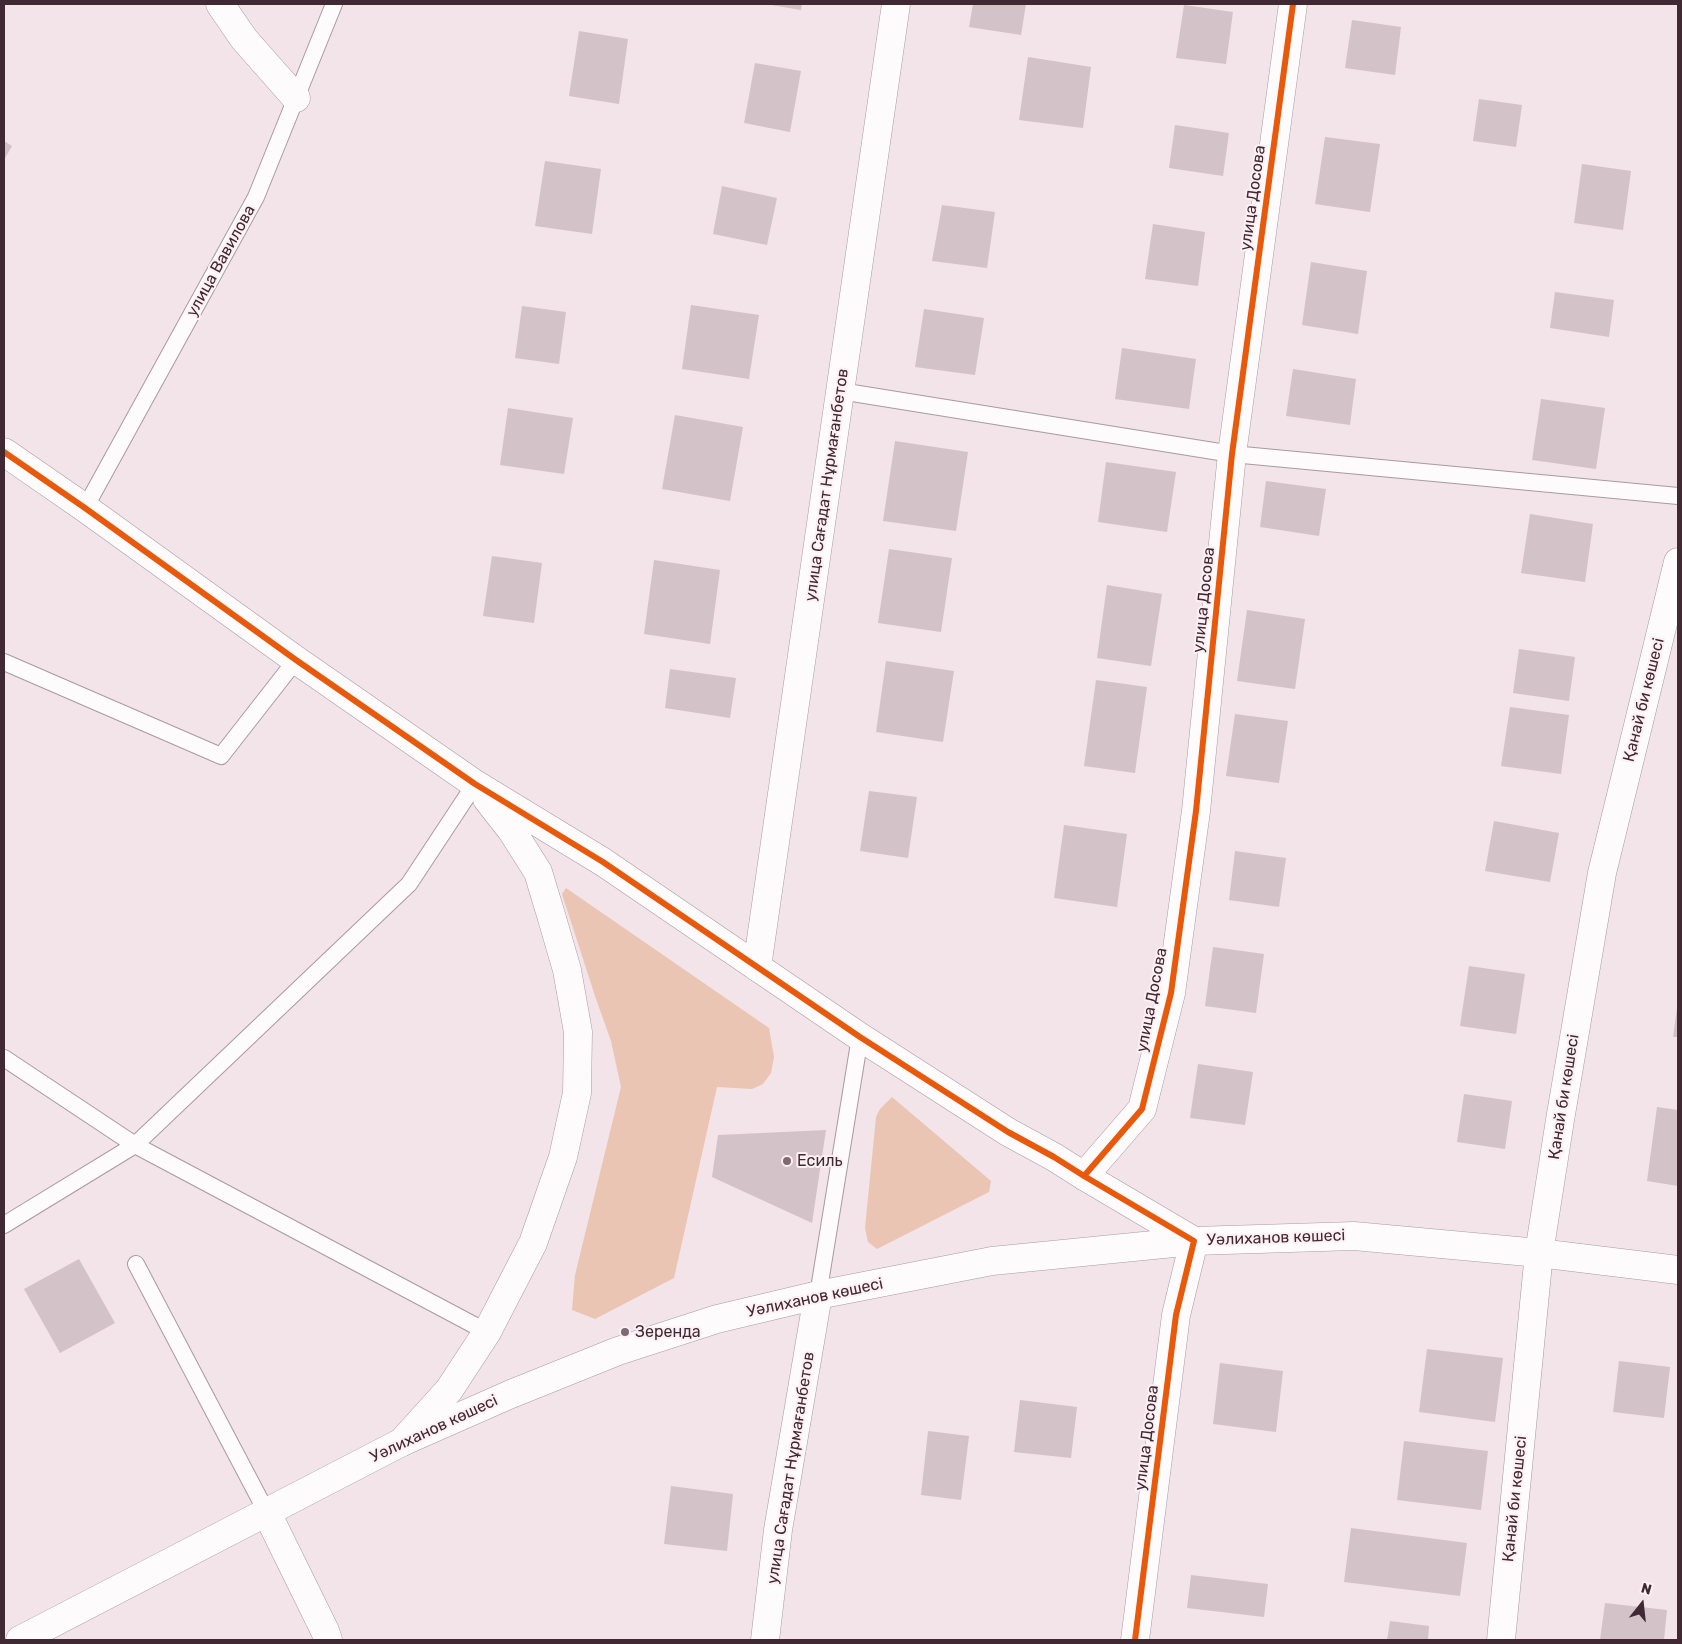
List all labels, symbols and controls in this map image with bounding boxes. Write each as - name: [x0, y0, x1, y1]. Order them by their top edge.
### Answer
- street label: улица Досова: [1236, 144, 1270, 252]
- street label: улица Вавилова: [182, 202, 260, 320]
- street label: улица Сағадат Нұрмағанбетов: [801, 367, 853, 603]
- street label: улица Досова: [1189, 546, 1219, 654]
- street label: Қанай би көшесі: [1619, 636, 1669, 764]
- street label: улица Досова: [1132, 946, 1172, 1054]
- street label: Қанай би көшесі: [1545, 1033, 1583, 1161]
- place label: Есиль: [797, 1151, 842, 1171]
- marker: Есиль: [781, 1155, 793, 1167]
- street label: Уәлиханов көшесі: [1206, 1226, 1346, 1250]
- street label: Уәлиханов көшесі: [745, 1274, 885, 1322]
- place label: Зеренда: [635, 1322, 701, 1342]
- marker: Зеренда: [619, 1326, 631, 1338]
- street label: улица Сағадат Нұрмағанбетов: [763, 1350, 819, 1586]
- street label: улица Досова: [1131, 1384, 1163, 1492]
- street label: Уәлиханов көшесі: [367, 1391, 501, 1467]
- street label: Қанай би көшесі: [1499, 1435, 1531, 1563]
- north arrow: [1617, 1579, 1667, 1629]
- text: N: [1639, 1580, 1653, 1599]

